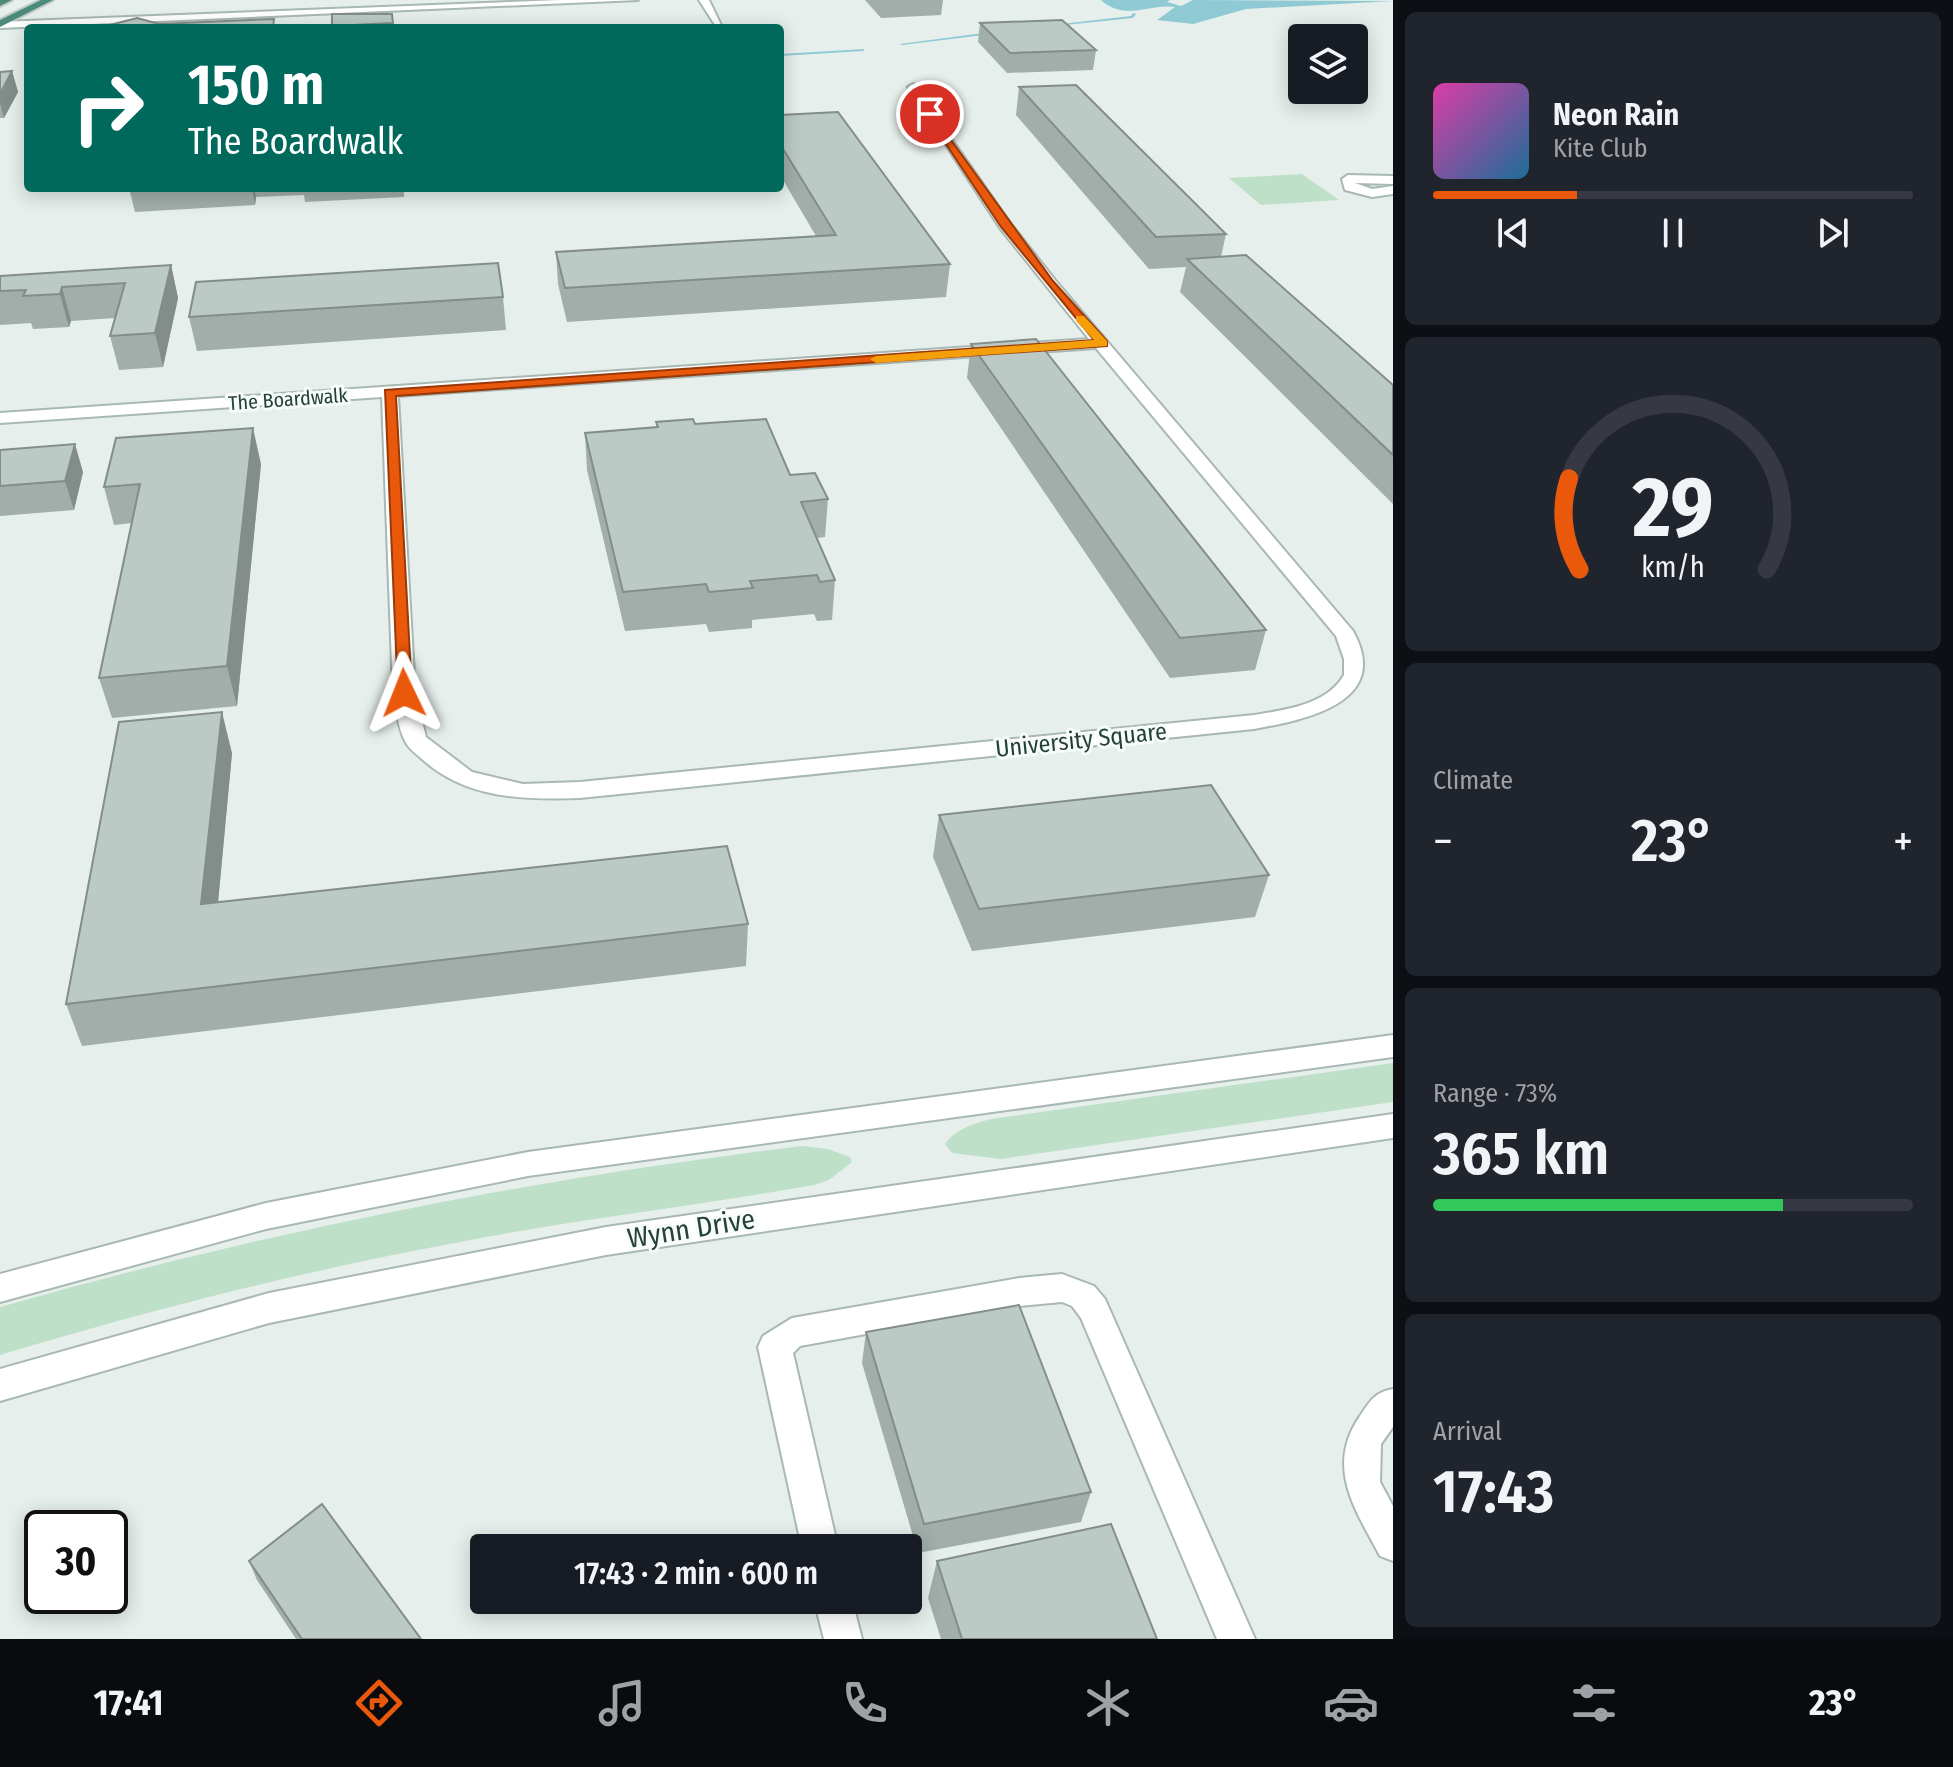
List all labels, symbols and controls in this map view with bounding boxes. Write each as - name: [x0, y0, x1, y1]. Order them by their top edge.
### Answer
- map controls: [1288, 24, 1368, 104]
- button: layers: [1288, 24, 1368, 104]
- text: 150 m: [188, 52, 324, 119]
- icon: right: [56, 56, 160, 160]
- pin: [896, 80, 964, 148]
- icon: arrive: [908, 92, 952, 136]
- text: Neon Rain: [1553, 97, 1679, 133]
- text: The Boardwalk: [188, 120, 403, 164]
- text: Kite Club: [1553, 133, 1648, 164]
- icon: previous: [1491, 211, 1535, 255]
- icon: pause: [1651, 211, 1695, 255]
- icon: next: [1811, 211, 1855, 255]
- street label: The Boardwalk: [227, 383, 349, 415]
- text: 29: [1631, 458, 1714, 558]
- text: km/h: [1641, 550, 1705, 585]
- position arrow: [362, 651, 446, 735]
- street label: University Square: [994, 717, 1168, 763]
- text: Climate: [1433, 765, 1513, 796]
- text: 23°: [1631, 805, 1715, 877]
- text: −: [1433, 815, 1453, 868]
- text: +: [1893, 815, 1913, 868]
- text: Range · 73%: [1433, 1078, 1557, 1109]
- text: 365 km: [1433, 1118, 1609, 1190]
- street label: Wynn Drive: [625, 1202, 757, 1255]
- text: Arrival: [1433, 1416, 1502, 1447]
- text: 17:43: [1433, 1456, 1554, 1528]
- speed limit sign: 30: [24, 1510, 128, 1614]
- text: 17:43 · 2 min · 600 m: [574, 1556, 818, 1592]
- icon: directions: [351, 1675, 407, 1731]
- icon: music: [594, 1675, 650, 1731]
- icon: phone: [837, 1675, 893, 1731]
- icon: climate: [1080, 1675, 1136, 1731]
- icon: car: [1323, 1675, 1379, 1731]
- icon: filters: [1566, 1675, 1622, 1731]
- text: 17:41: [94, 1681, 163, 1725]
- text: 23°: [1809, 1681, 1859, 1725]

